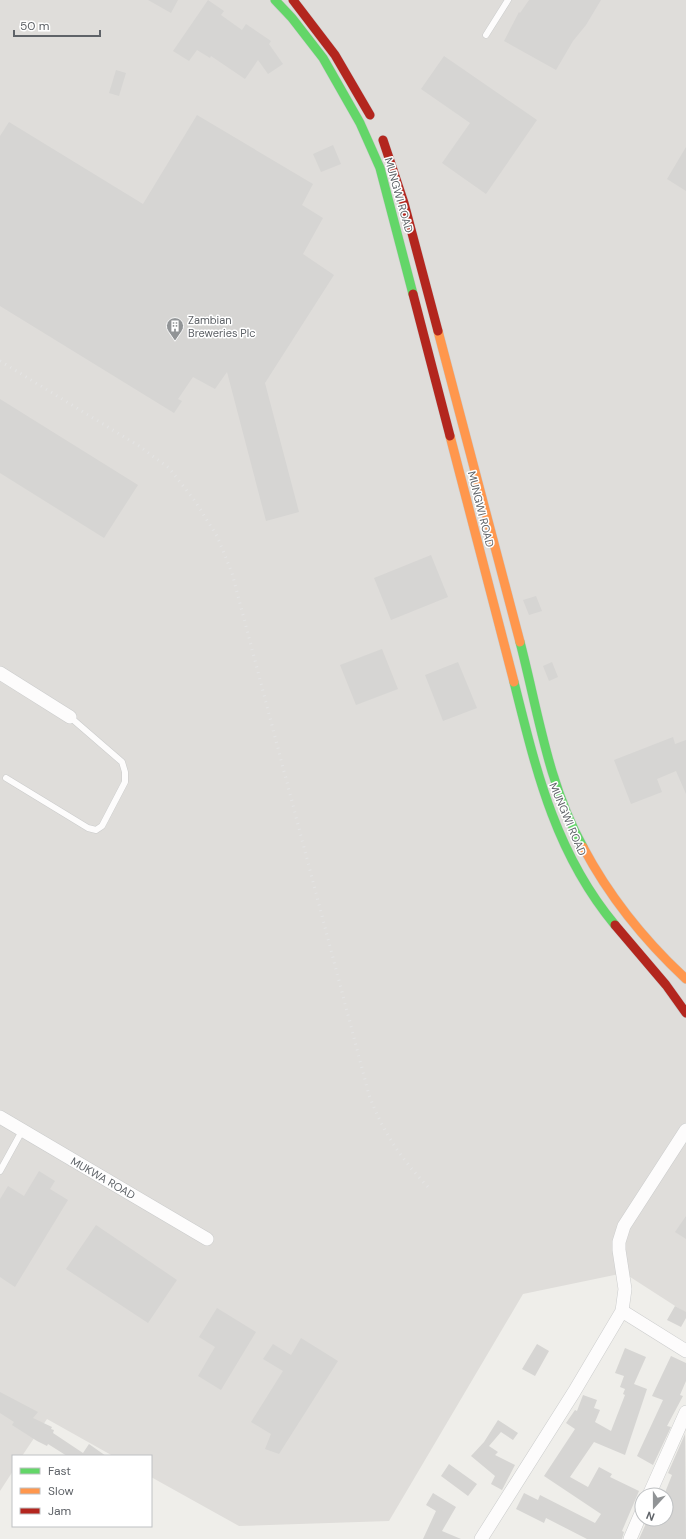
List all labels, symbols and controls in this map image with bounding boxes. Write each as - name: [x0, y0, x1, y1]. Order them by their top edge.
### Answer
- scale bar: [14, 12, 100, 38]
- text: 50 m: [20, 18, 49, 34]
- street label: MUNGWI ROAD: [382, 156, 417, 235]
- place label: Zambian Breweries Plc: [188, 313, 256, 340]
- building icon: Zambian Breweries Plc: [165, 316, 185, 341]
- street label: MUNGWI ROAD: [465, 470, 497, 549]
- street label: MUNGWI ROAD: [546, 780, 590, 858]
- street label: MUKWA ROAD: [68, 1154, 138, 1202]
- legend: [12, 1455, 152, 1527]
- text: Fast: [48, 1463, 71, 1479]
- text: Slow: [48, 1483, 74, 1499]
- north arrow: [634, 1487, 674, 1527]
- text: Jam: [48, 1503, 71, 1519]
- text: N: [644, 1508, 657, 1524]

